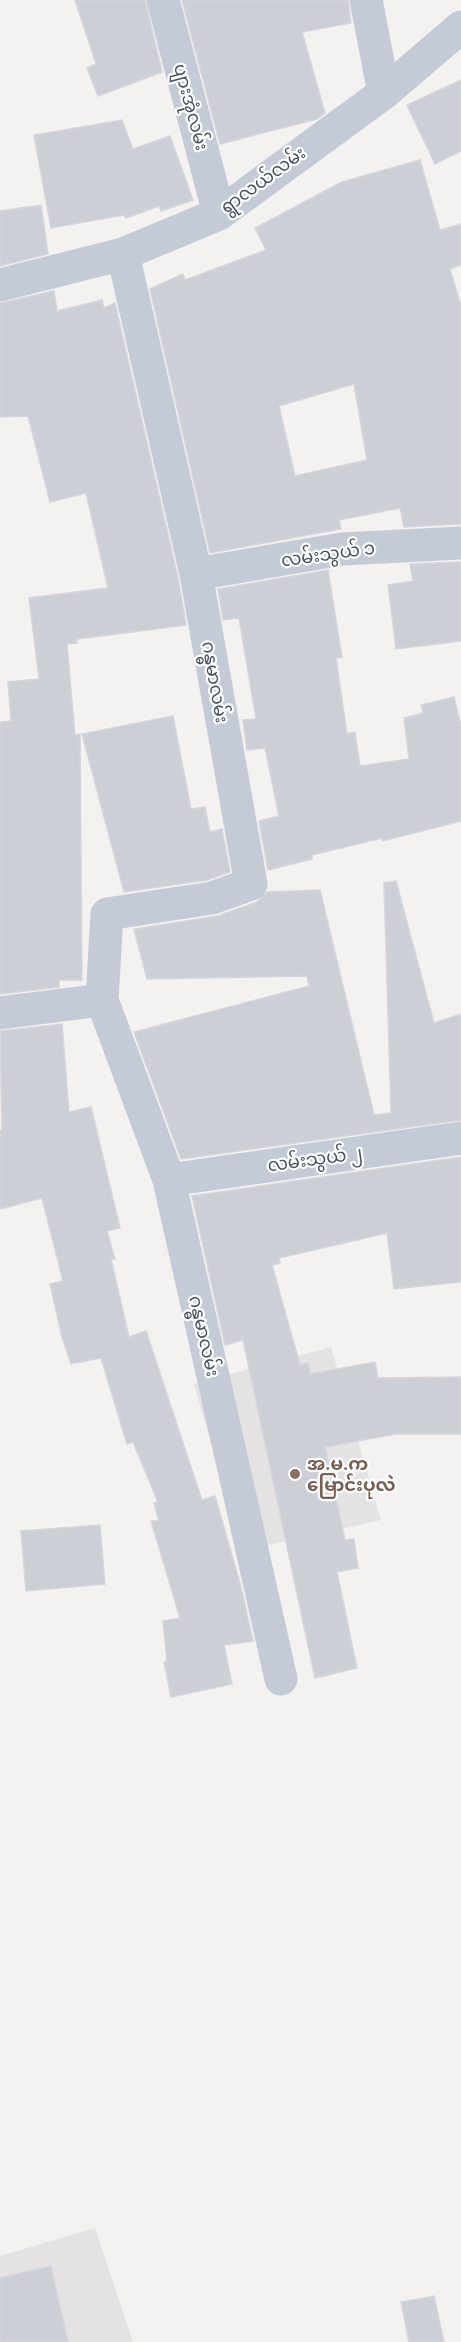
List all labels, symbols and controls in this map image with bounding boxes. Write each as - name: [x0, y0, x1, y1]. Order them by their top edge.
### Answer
- street label: ပျားအုံလမ်း: [165, 61, 215, 154]
- street label: ရွာလယ်လမ်း: [215, 140, 312, 221]
- street label: လမ်းသွယ် ၁: [279, 535, 377, 575]
- street label: ဂန္ဓမာလမ်း: [193, 639, 235, 725]
- street label: လမ်းသွယ် ၂: [266, 1139, 364, 1180]
- street label: ဂန္ဓမာလမ်း: [180, 1293, 226, 1380]
- place label: အ.မ.က မြောင်းပုလဲ: [307, 1453, 396, 1499]
- marker: အ.မ.က မြောင်းပုလဲ: [288, 1467, 302, 1481]

